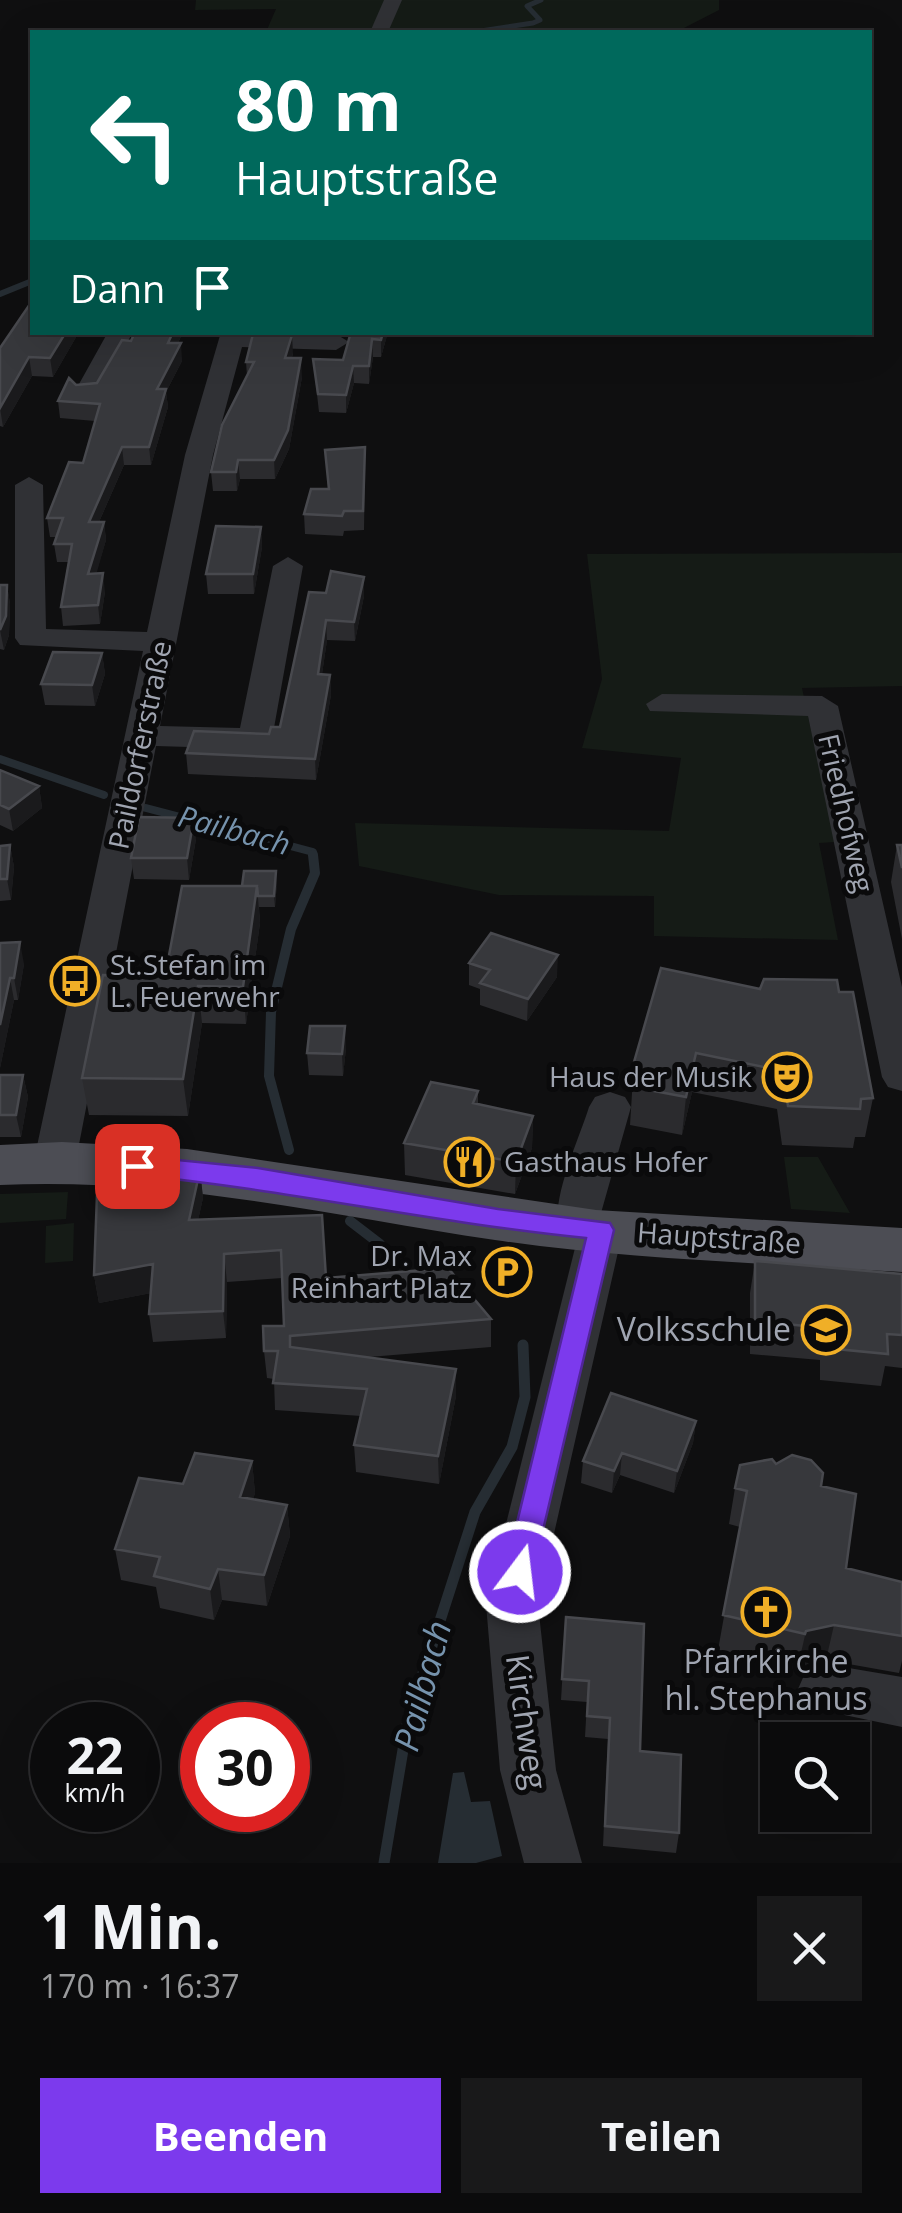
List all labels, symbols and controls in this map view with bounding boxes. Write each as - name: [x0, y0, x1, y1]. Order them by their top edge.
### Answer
- text: 80 m: [235, 56, 402, 152]
- icon: left: [70, 70, 200, 200]
- text: Hauptstraße: [235, 147, 499, 208]
- icon: arrive: [185, 260, 240, 315]
- text: Dann: [70, 262, 165, 314]
- street label: Paildorferstraße: [98, 637, 180, 852]
- street label: Friedhofweg: [810, 730, 884, 896]
- water label: Pailbach: [174, 795, 295, 864]
- place label: St.Stefan im L. Feuerwehr: [110, 945, 280, 1015]
- bus stop icon: St.Stefan im L. Feuerwehr: [49, 955, 101, 1007]
- theatre icon: Haus der Musik: [761, 1051, 813, 1103]
- place label: Haus der Musik: [549, 1057, 752, 1095]
- pin: [95, 1124, 180, 1209]
- restaurant icon: Gasthaus Hofer: [443, 1136, 495, 1188]
- icon: arrive: [110, 1139, 165, 1194]
- place label: Gasthaus Hofer: [504, 1142, 708, 1180]
- street label: Hauptstraße: [636, 1212, 802, 1262]
- place label: Dr. Max Reinhart Platz: [291, 1236, 472, 1306]
- parking icon: Dr. Max Reinhart Platz: [481, 1246, 533, 1298]
- school or university icon: Volksschule: [800, 1304, 852, 1356]
- place label: Volksschule: [617, 1307, 791, 1350]
- position arrow: [468, 1520, 572, 1624]
- church icon: Pfarrkirche hl. Stephanus: [740, 1586, 792, 1638]
- water label: Pailbach: [382, 1615, 462, 1756]
- place label: Pfarrkirche hl. Stephanus: [665, 1639, 867, 1719]
- street label: Kirchweg: [497, 1652, 558, 1792]
- speed limit sign: 30: [180, 1702, 310, 1832]
- text: 22: [66, 1721, 124, 1789]
- map controls: [760, 1722, 870, 1832]
- button: search: [760, 1722, 870, 1832]
- text: km/h: [65, 1775, 125, 1809]
- text: 1 Min.: [40, 1885, 221, 1967]
- button: close: [757, 1896, 862, 2001]
- text: 170 m · 16:37: [40, 1964, 239, 2007]
- button: Beenden: [40, 2078, 441, 2193]
- button: Teilen: [461, 2078, 862, 2193]

